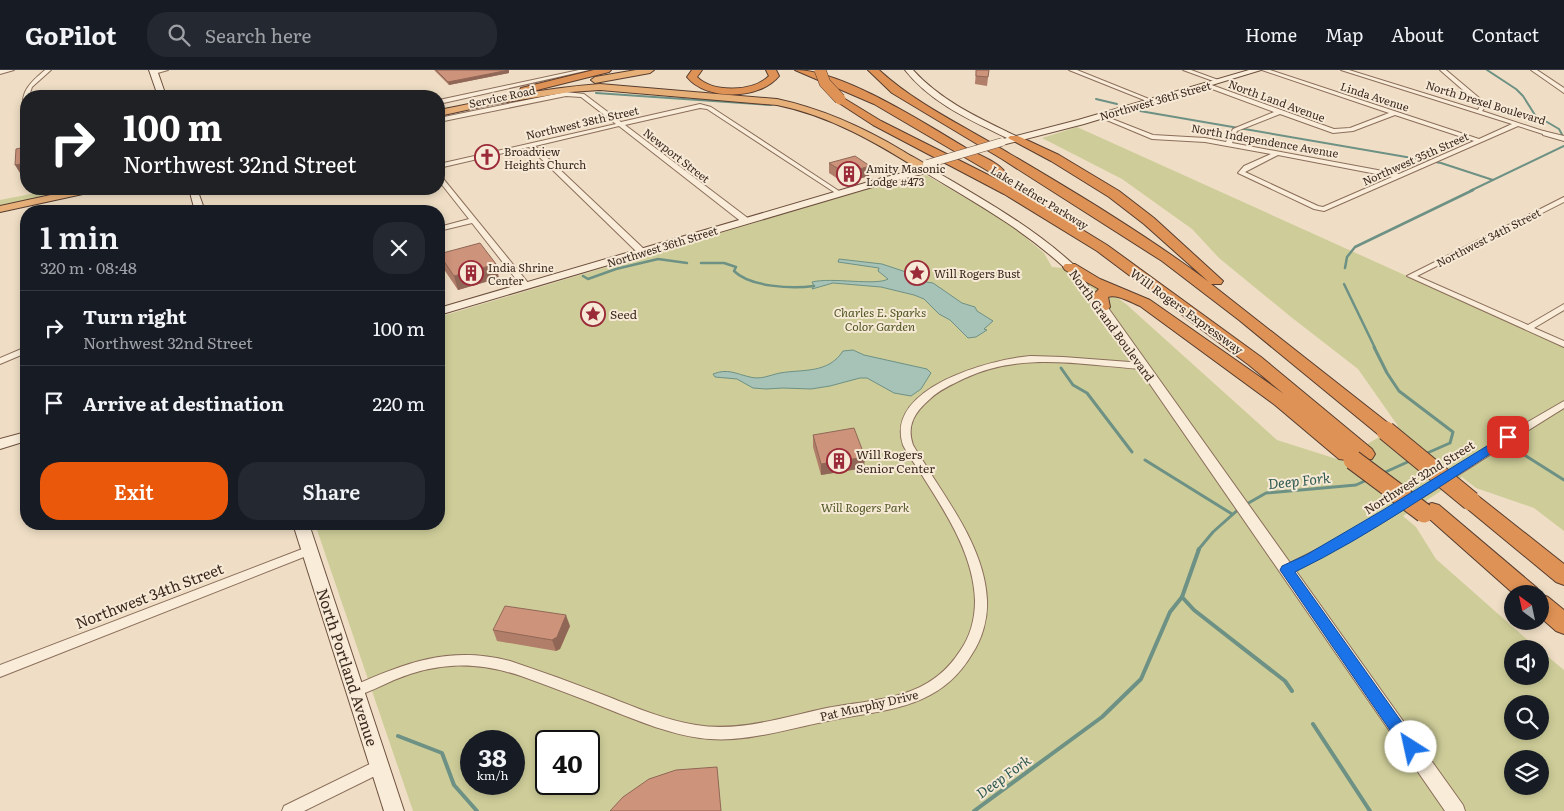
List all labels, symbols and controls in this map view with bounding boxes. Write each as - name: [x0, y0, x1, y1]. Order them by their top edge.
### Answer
- search box: [147, 12, 497, 57]
- text: GoPilot: [25, 17, 117, 52]
- icon: search: [165, 21, 193, 49]
- text: Search here: [205, 21, 311, 49]
- text: Home: [1245, 21, 1297, 48]
- text: Map: [1325, 21, 1363, 48]
- text: About: [1391, 21, 1444, 48]
- text: Contact: [1472, 21, 1539, 48]
- street label: North Land Avenue: [1226, 75, 1328, 125]
- street label: Northwest 36th Street: [1097, 76, 1213, 124]
- street label: North Drexel Boulevard: [1424, 76, 1548, 128]
- street label: Linda Avenue: [1339, 77, 1412, 115]
- street label: Service Road: [467, 81, 537, 111]
- text: 100 m: [123, 100, 223, 152]
- street label: Northwest 38th Street: [524, 101, 640, 143]
- icon: right: [40, 110, 105, 175]
- street label: North Independence Avenue: [1190, 119, 1340, 161]
- street label: Newport Street: [640, 124, 714, 186]
- street label: Northwest 35th Street: [1359, 127, 1471, 189]
- place label: Broadview Heights Church: [504, 143, 586, 172]
- church icon: Broadview Heights Church: [474, 144, 500, 170]
- text: Northwest 32nd Street: [123, 147, 356, 180]
- place label: Amity Masonic Lodge #473: [866, 160, 946, 189]
- building icon: Amity Masonic Lodge #473: [836, 161, 862, 187]
- street label: Lake Hefner Parkway: [988, 161, 1093, 233]
- street label: Northwest 34th Street: [1433, 203, 1543, 270]
- text: 1 min: [40, 214, 119, 258]
- street label: Northwest 36th Street: [605, 221, 720, 270]
- button: close: [373, 222, 425, 274]
- text: 320 m · 08:48: [40, 255, 137, 279]
- place label: India Shrine Center: [488, 259, 554, 288]
- building icon: India Shrine Center: [458, 260, 484, 286]
- place icon: Will Rogers Bust: [904, 260, 930, 286]
- street label: Will Rogers Expressway: [1127, 264, 1247, 358]
- place label: Will Rogers Bust: [934, 265, 1021, 281]
- street label: North Grand Boulevard: [1065, 265, 1159, 385]
- place icon: Seed: [580, 301, 606, 327]
- text: Turn right: [83, 302, 187, 330]
- park label: Charles E. Sparks Color Garden: [834, 303, 926, 335]
- place label: Seed: [610, 305, 638, 323]
- icon: right: [40, 314, 68, 342]
- text: 100 m: [373, 314, 425, 342]
- text: Northwest 32nd Street: [83, 330, 253, 354]
- icon: arrive: [40, 389, 68, 417]
- text: Arrive at destination: [83, 389, 284, 417]
- text: 220 m: [373, 389, 425, 417]
- pin: [1487, 416, 1529, 458]
- icon: arrive: [1494, 423, 1522, 451]
- street label: Northwest 32nd Street: [1360, 436, 1478, 518]
- place label: Will Rogers Senior Center: [856, 445, 935, 477]
- building icon: Will Rogers Senior Center: [826, 448, 852, 474]
- button: Exit: [40, 462, 228, 520]
- button: Share: [238, 462, 425, 520]
- water label: Deep Fork: [1267, 467, 1332, 493]
- park label: Will Rogers Park: [821, 498, 910, 516]
- street label: Northwest 34th Street: [72, 556, 226, 634]
- street label: North Portland Avenue: [312, 585, 384, 749]
- north arrow: [1504, 585, 1549, 630]
- map controls: [1504, 585, 1549, 795]
- button: sound: [1504, 640, 1549, 685]
- street label: Pat Murphy Drive: [818, 685, 920, 725]
- button: search: [1504, 695, 1549, 740]
- position arrow: [1384, 720, 1436, 772]
- speed limit sign: 40: [535, 730, 600, 795]
- text: 38: [478, 738, 507, 775]
- water label: Deep Fork: [972, 749, 1035, 803]
- button: layers: [1504, 750, 1549, 795]
- text: km/h: [477, 766, 508, 784]

